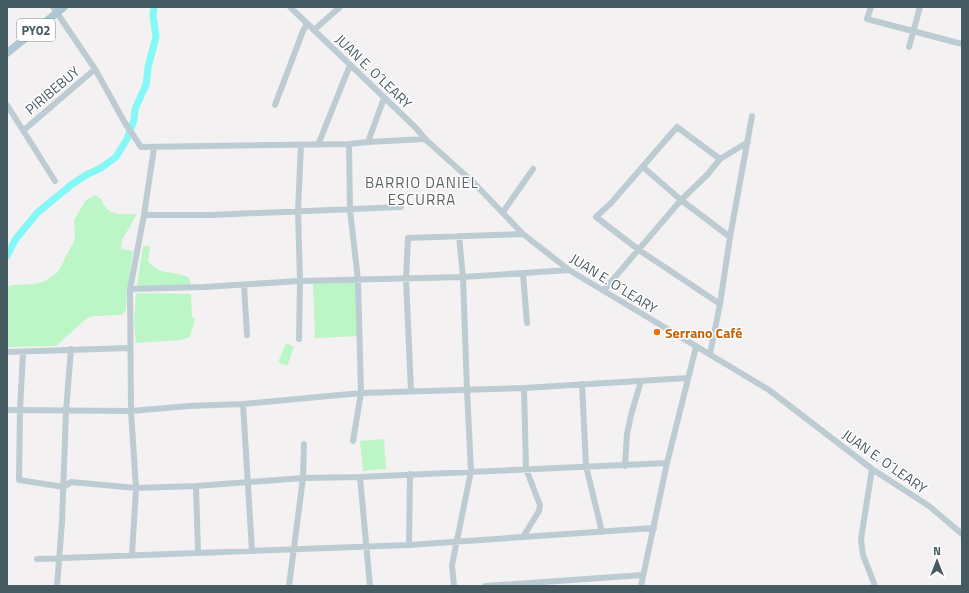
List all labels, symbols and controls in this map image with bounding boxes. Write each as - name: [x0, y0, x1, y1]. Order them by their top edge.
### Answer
- road number: PY02: [17, 19, 55, 41]
- street label: JUAN E. O´LEARY: [331, 29, 417, 113]
- street label: PIRIBEBUY: [20, 61, 84, 119]
- district label: BARRIO DANIEL ESCURRA: [365, 171, 479, 211]
- street label: JUAN E. O´LEARY: [566, 248, 662, 318]
- place label: Serrano Café: [665, 322, 742, 343]
- marker: Serrano Café: [652, 327, 662, 337]
- street label: JUAN E. O´LEARY: [838, 424, 932, 498]
- north arrow: [917, 541, 957, 581]
- text: N: [933, 543, 941, 559]

